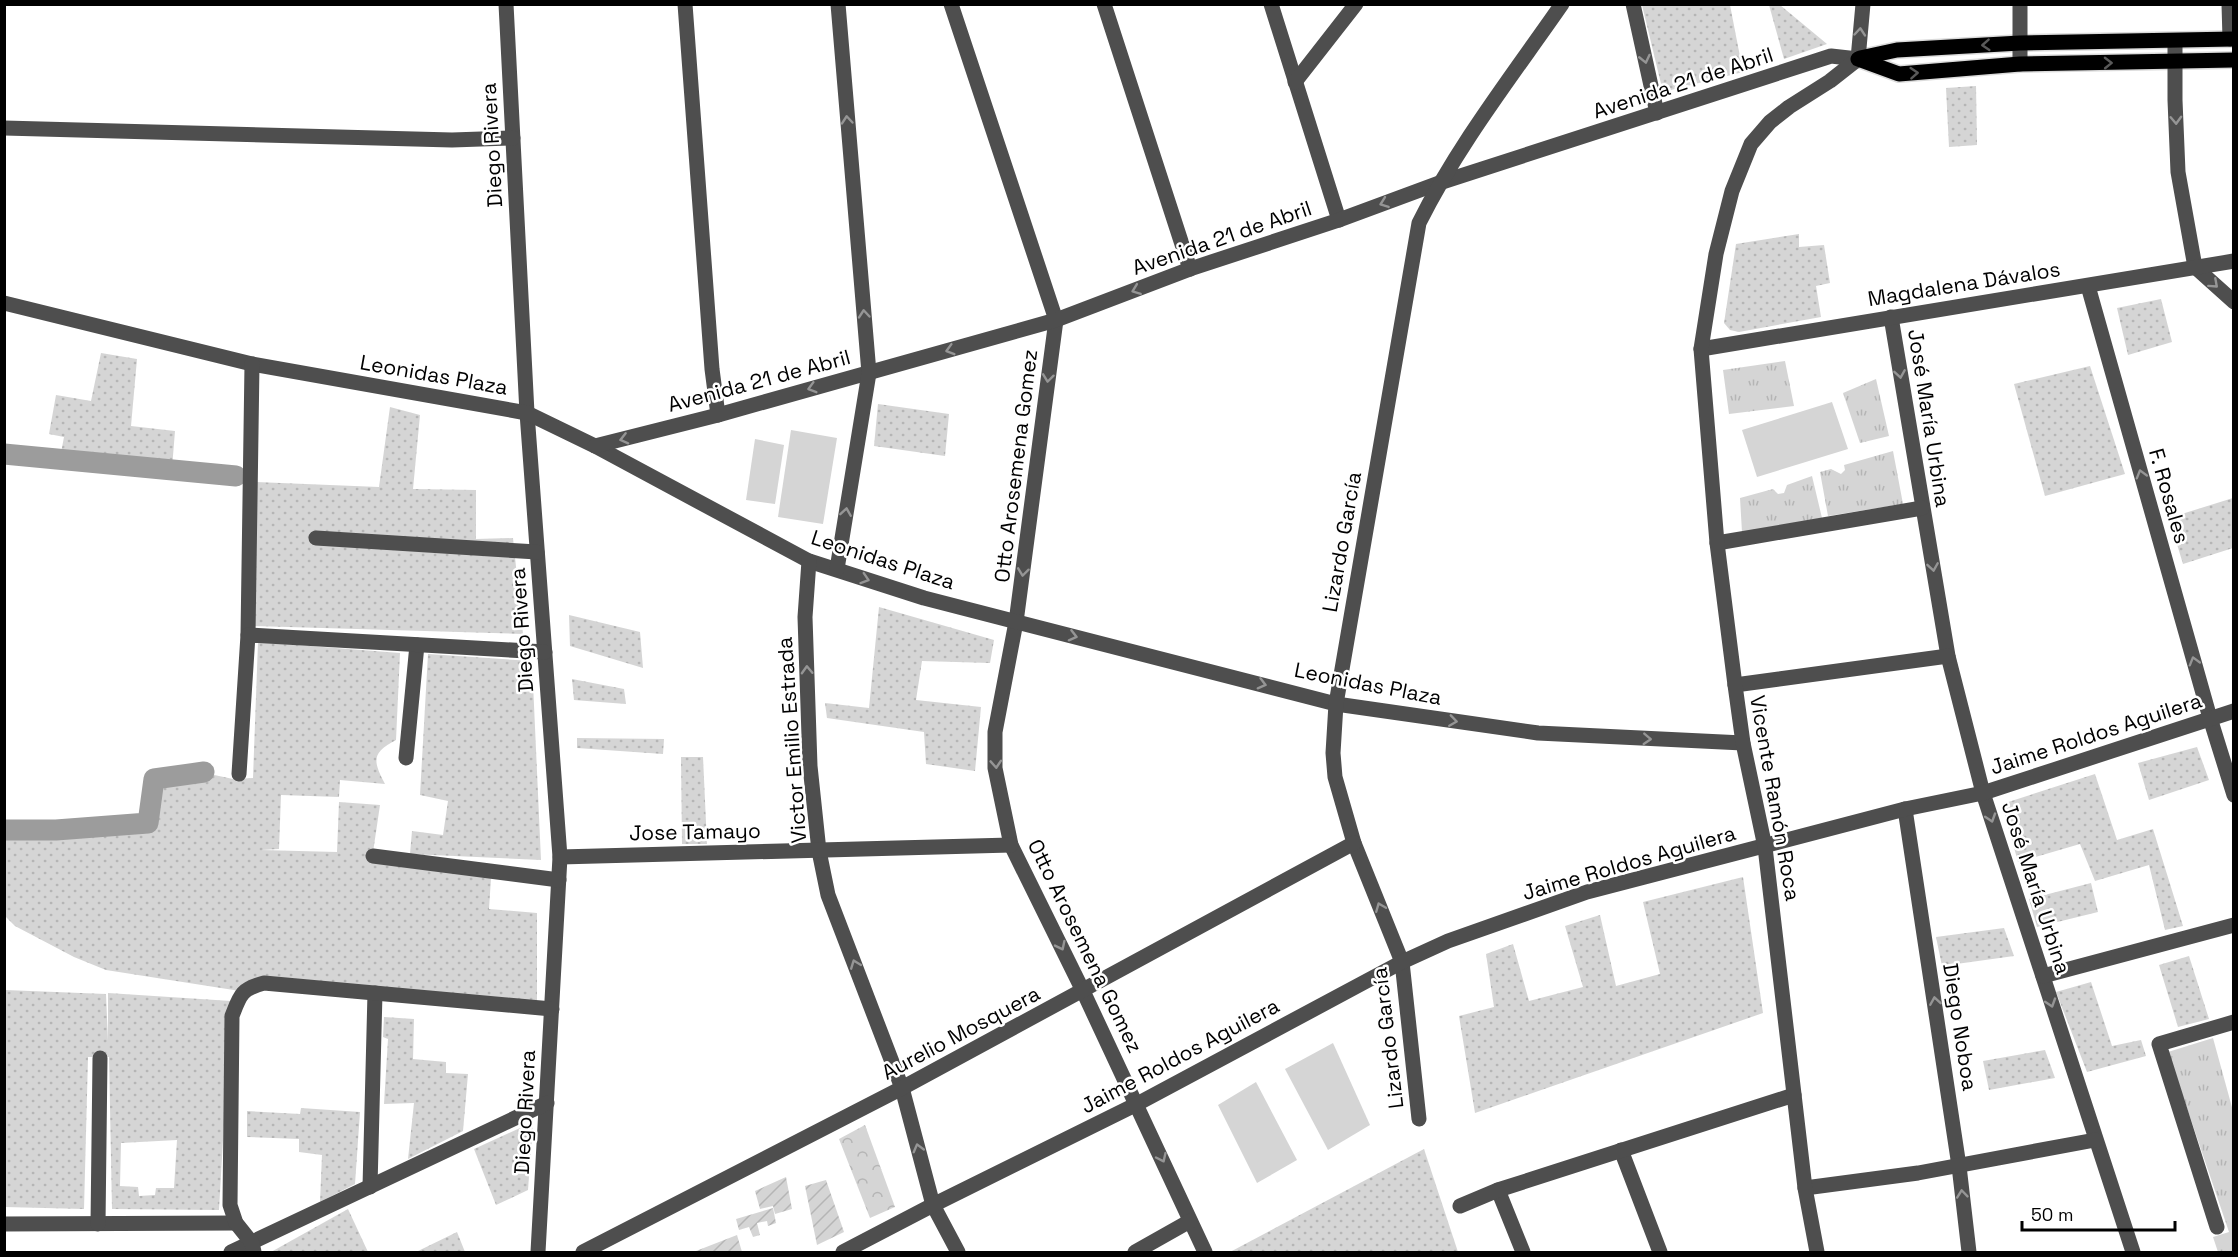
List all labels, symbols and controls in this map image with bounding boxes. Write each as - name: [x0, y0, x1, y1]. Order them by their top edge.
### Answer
- one-way arrow: [1853, 27, 1866, 36]
- one-way arrow: [1982, 38, 1991, 51]
- street label: Avenida 21 de Abril: [1589, 41, 1776, 124]
- one-way arrow: [1638, 54, 1651, 64]
- one-way arrow: [2104, 57, 2113, 69]
- one-way arrow: [1909, 66, 1918, 79]
- street label: Diego Rivera: [475, 82, 508, 208]
- one-way arrow: [841, 115, 854, 124]
- one-way arrow: [2169, 116, 2182, 125]
- street label: Avenida 21 de Abril: [1129, 194, 1315, 281]
- one-way arrow: [1379, 196, 1390, 209]
- street label: Magdalena Dávalos: [1866, 255, 2062, 312]
- one-way arrow: [2207, 277, 2218, 288]
- one-way arrow: [1131, 283, 1142, 295]
- one-way arrow: [858, 310, 871, 319]
- street label: José María Urbina: [1902, 327, 1957, 509]
- street label: Avenida 21 de Abril: [665, 343, 853, 418]
- one-way arrow: [945, 343, 956, 355]
- street label: Leonidas Plaza: [358, 348, 510, 401]
- street label: Otto Arosemena Gomez: [988, 348, 1043, 584]
- one-way arrow: [1894, 370, 1906, 379]
- one-way arrow: [1043, 374, 1055, 383]
- one-way arrow: [808, 381, 818, 393]
- one-way arrow: [619, 431, 629, 444]
- street label: F. Rosales: [2143, 445, 2196, 547]
- one-way arrow: [2136, 469, 2148, 480]
- street label: Lizardo García: [1316, 470, 1367, 614]
- one-way arrow: [840, 507, 852, 516]
- street label: Leonidas Plaza: [808, 524, 958, 595]
- one-way arrow: [1926, 561, 1939, 571]
- street label: Diego Rivera: [504, 567, 539, 693]
- one-way arrow: [1017, 567, 1030, 576]
- one-way arrow: [859, 571, 870, 584]
- one-way arrow: [1068, 628, 1078, 641]
- street label: Victor Emilio Estrada: [771, 636, 812, 844]
- street label: Leonidas Plaza: [1292, 656, 1444, 711]
- one-way arrow: [2189, 656, 2201, 667]
- one-way arrow: [800, 666, 813, 675]
- one-way arrow: [1257, 677, 1267, 690]
- street label: Jaime Roldos Aguilera: [1987, 687, 2205, 781]
- street label: Vicente Ramón Roca: [1744, 693, 1807, 903]
- one-way arrow: [1449, 715, 1458, 727]
- one-way arrow: [1643, 732, 1652, 745]
- one-way arrow: [989, 760, 1002, 769]
- street label: José María Urbina: [1996, 798, 2077, 978]
- one-way arrow: [1983, 812, 1996, 823]
- street label: Jose Tamayo: [629, 817, 761, 846]
- street label: Jaime Roldos Aguilera: [1519, 819, 1739, 906]
- street label: Otto Arosemena Gomez: [1022, 834, 1149, 1057]
- one-way arrow: [1375, 903, 1388, 913]
- one-way arrow: [1054, 940, 1066, 951]
- one-way arrow: [850, 959, 862, 970]
- street label: Diego Noboa: [1937, 961, 1984, 1093]
- street label: Lizardo García: [1365, 966, 1410, 1110]
- street label: Aurelio Mosquera: [877, 979, 1045, 1086]
- street label: Jaime Roldos Aguilera: [1076, 992, 1284, 1119]
- one-way arrow: [1929, 997, 1941, 1006]
- one-way arrow: [2044, 997, 2056, 1008]
- street label: Diego Rivera: [508, 1049, 541, 1175]
- one-way arrow: [913, 1143, 925, 1154]
- one-way arrow: [1154, 1151, 1166, 1162]
- one-way arrow: [1956, 1190, 1969, 1199]
- scale bar: [2022, 1194, 2175, 1232]
- text: 50 m: [2031, 1203, 2073, 1226]

